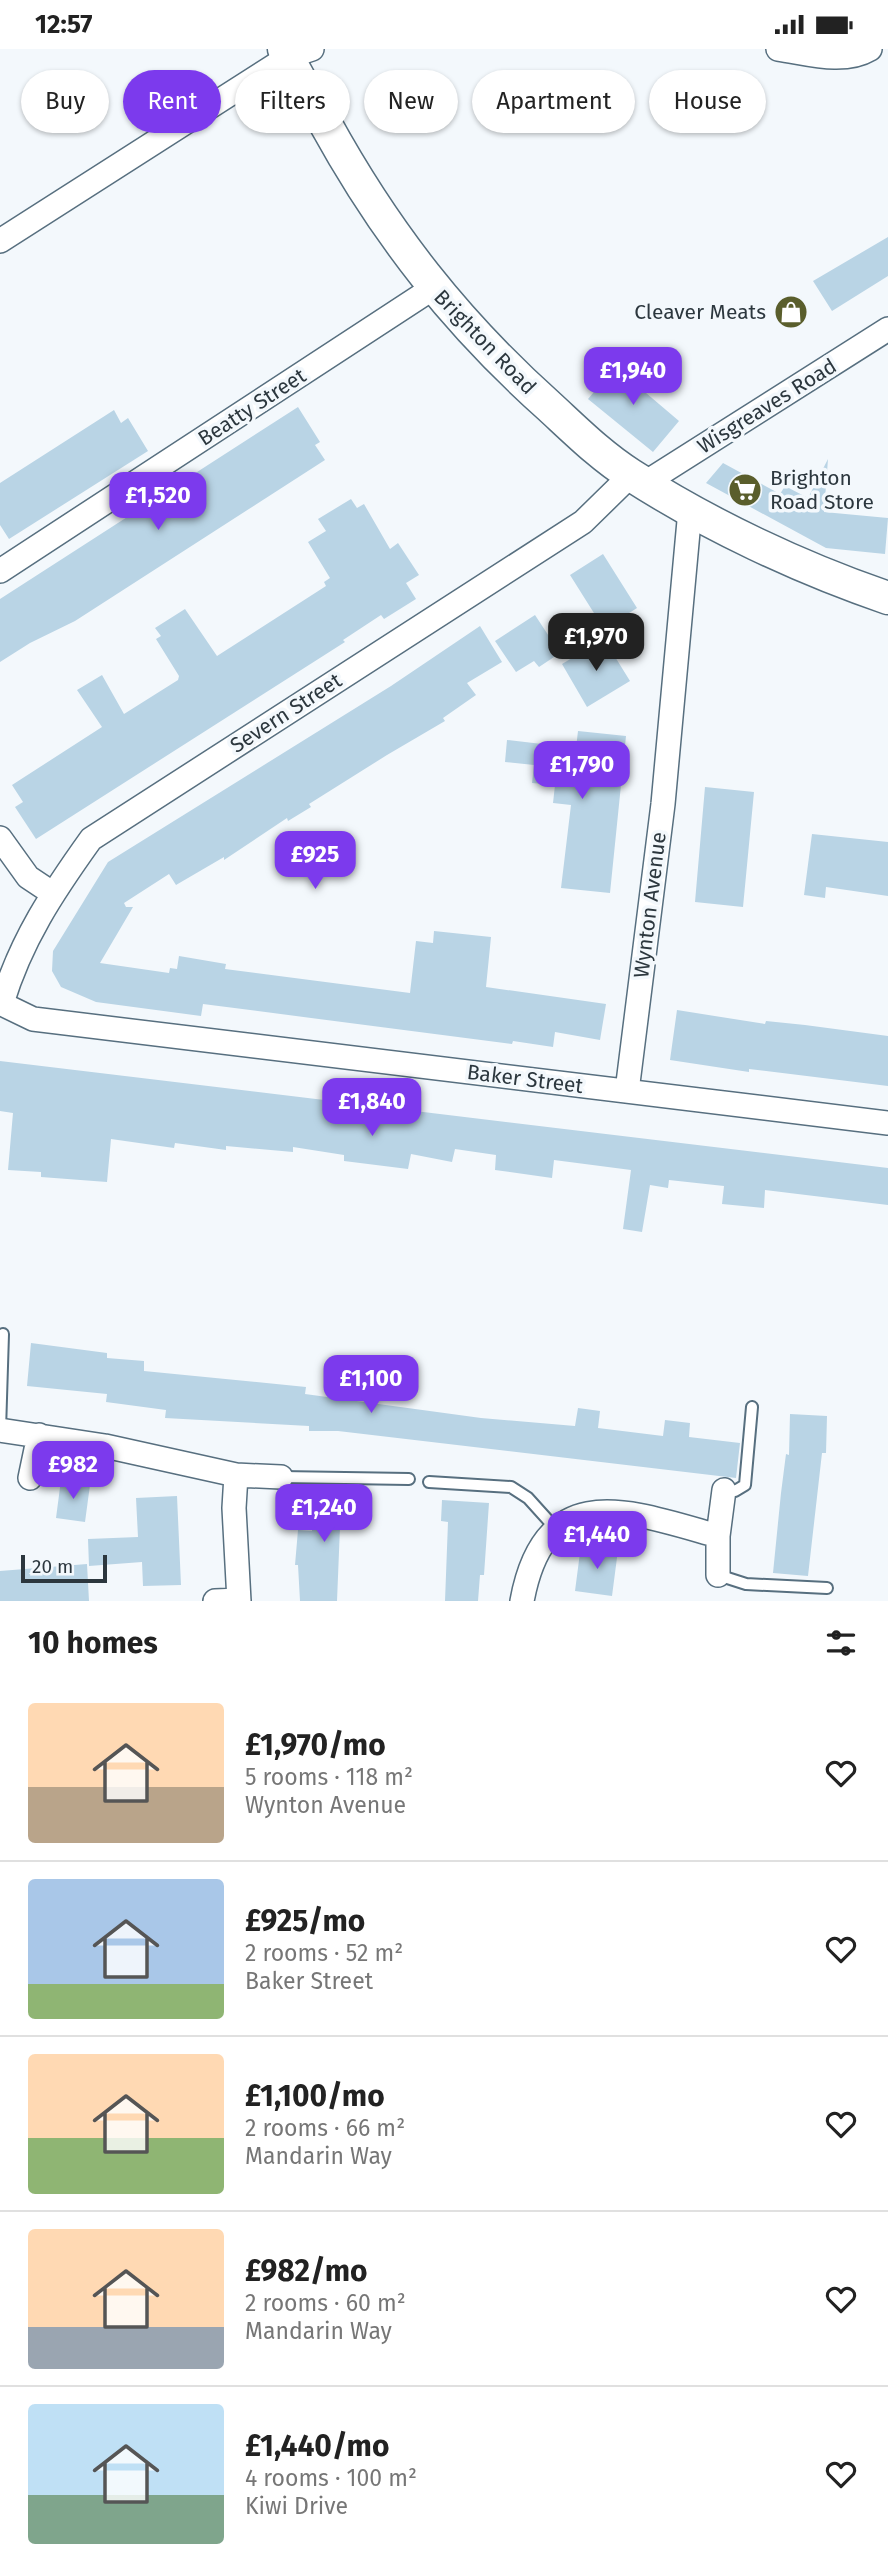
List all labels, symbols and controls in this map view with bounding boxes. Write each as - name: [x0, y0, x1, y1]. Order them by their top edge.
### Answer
- text: 12:57: [35, 9, 92, 40]
- chip: Buy: [21, 70, 109, 133]
- chip: Rent: [123, 70, 221, 133]
- chip: Filters: [235, 70, 350, 133]
- chip: New: [364, 70, 458, 133]
- chip: Apartment: [472, 70, 635, 133]
- chip: House: [649, 70, 766, 133]
- street label: Brighton Road: [428, 284, 542, 400]
- shop icon: Cleaver Meats: [772, 293, 810, 331]
- place label: Cleaver Meats: [634, 299, 766, 325]
- pin: £1,940: [576, 347, 690, 407]
- street label: Wisgreaves Road: [693, 353, 841, 459]
- text: £1,940: [600, 356, 666, 384]
- street label: Beatty Street: [193, 362, 311, 451]
- place label: Brighton Road Store: [770, 465, 874, 515]
- supermarket icon: Brighton Road Store: [726, 471, 764, 509]
- pin: £1,520: [101, 473, 215, 532]
- text: £1,520: [125, 481, 191, 509]
- pin: £1,970: [539, 613, 653, 673]
- text: £1,970: [564, 622, 628, 650]
- street label: Severn Street: [225, 667, 347, 759]
- pin: £1,790: [525, 741, 639, 801]
- text: £1,790: [550, 750, 614, 778]
- street label: Wynton Avenue: [628, 830, 672, 980]
- pin: £925: [274, 831, 356, 891]
- text: £925: [291, 840, 339, 868]
- street label: Baker Street: [465, 1059, 585, 1099]
- pin: £1,840: [315, 1079, 429, 1138]
- text: £1,840: [338, 1087, 406, 1115]
- pin: £1,100: [314, 1355, 428, 1415]
- text: £1,100: [340, 1364, 402, 1392]
- pin: £982: [32, 1441, 114, 1501]
- text: £982: [48, 1450, 98, 1478]
- pin: £1,240: [267, 1485, 381, 1544]
- text: £1,240: [291, 1493, 357, 1521]
- pin: £1,440: [540, 1511, 654, 1571]
- text: £1,440: [564, 1520, 630, 1548]
- scale bar: [21, 1552, 107, 1584]
- text: 20 m: [32, 1555, 73, 1578]
- icon: filters: [822, 1624, 860, 1662]
- text: 10 homes: [28, 1625, 158, 1661]
- text: £1,970/mo: [245, 1727, 386, 1763]
- icon: home: [84, 1731, 168, 1815]
- icon: heart: [822, 1754, 860, 1792]
- text: 5 rooms · 118 m²: [245, 1763, 413, 1791]
- text: Wynton Avenue: [245, 1791, 406, 1819]
- text: £925/mo: [245, 1903, 365, 1939]
- icon: home: [84, 1907, 168, 1991]
- icon: heart: [822, 1930, 860, 1968]
- text: 2 rooms · 52 m²: [245, 1939, 403, 1967]
- text: Baker Street: [245, 1967, 373, 1995]
- text: £1,100/mo: [245, 2078, 385, 2114]
- icon: home: [84, 2082, 168, 2166]
- icon: heart: [822, 2105, 860, 2143]
- text: 2 rooms · 66 m²: [245, 2114, 405, 2142]
- text: Mandarin Way: [245, 2142, 392, 2170]
- text: £982/mo: [245, 2253, 368, 2289]
- icon: home: [84, 2257, 168, 2341]
- icon: heart: [822, 2280, 860, 2318]
- text: 2 rooms · 60 m²: [245, 2289, 406, 2317]
- text: Mandarin Way: [245, 2317, 392, 2345]
- text: £1,440/mo: [245, 2428, 389, 2464]
- icon: home: [84, 2432, 168, 2516]
- icon: heart: [822, 2455, 860, 2493]
- text: 4 rooms · 100 m²: [245, 2464, 417, 2492]
- text: Kiwi Drive: [245, 2492, 348, 2520]

